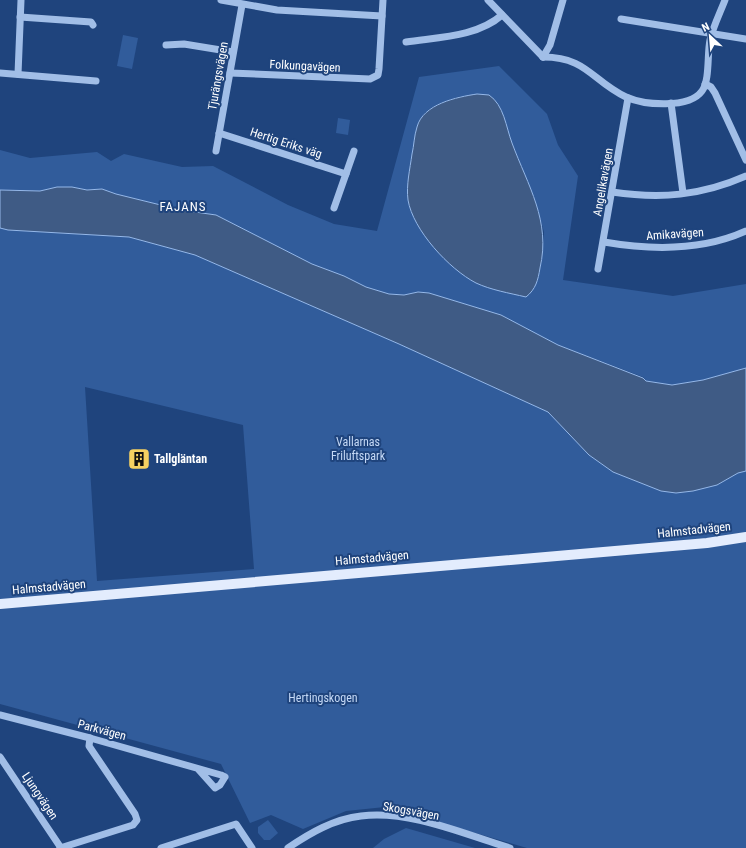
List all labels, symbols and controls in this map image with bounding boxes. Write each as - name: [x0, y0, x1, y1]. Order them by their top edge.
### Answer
- north arrow: [690, 16, 730, 56]
- text: N: [700, 20, 712, 35]
- street label: Tjurängsvägen: [205, 41, 231, 111]
- street label: Folkungavägen: [269, 57, 341, 75]
- street label: Hertig Eriks väg: [248, 125, 324, 161]
- street label: Angelikavägen: [590, 147, 616, 217]
- district label: FAJANS: [159, 199, 207, 214]
- street label: Amikavägen: [646, 225, 705, 243]
- park label: Vallarnas Friluftspark: [331, 435, 386, 463]
- building icon: Tallgläntan: [126, 446, 152, 472]
- place label: Tallgläntan: [154, 452, 207, 466]
- street label: Halmstadvägen: [657, 519, 732, 541]
- street label: Halmstadvägen: [335, 548, 410, 568]
- street label: Halmstadvägen: [12, 577, 87, 597]
- park label: Hertingskogen: [288, 691, 358, 705]
- street label: Parkvägen: [76, 717, 128, 743]
- street label: Ljungvägen: [19, 770, 61, 822]
- street label: Skogsvägen: [382, 799, 441, 823]

